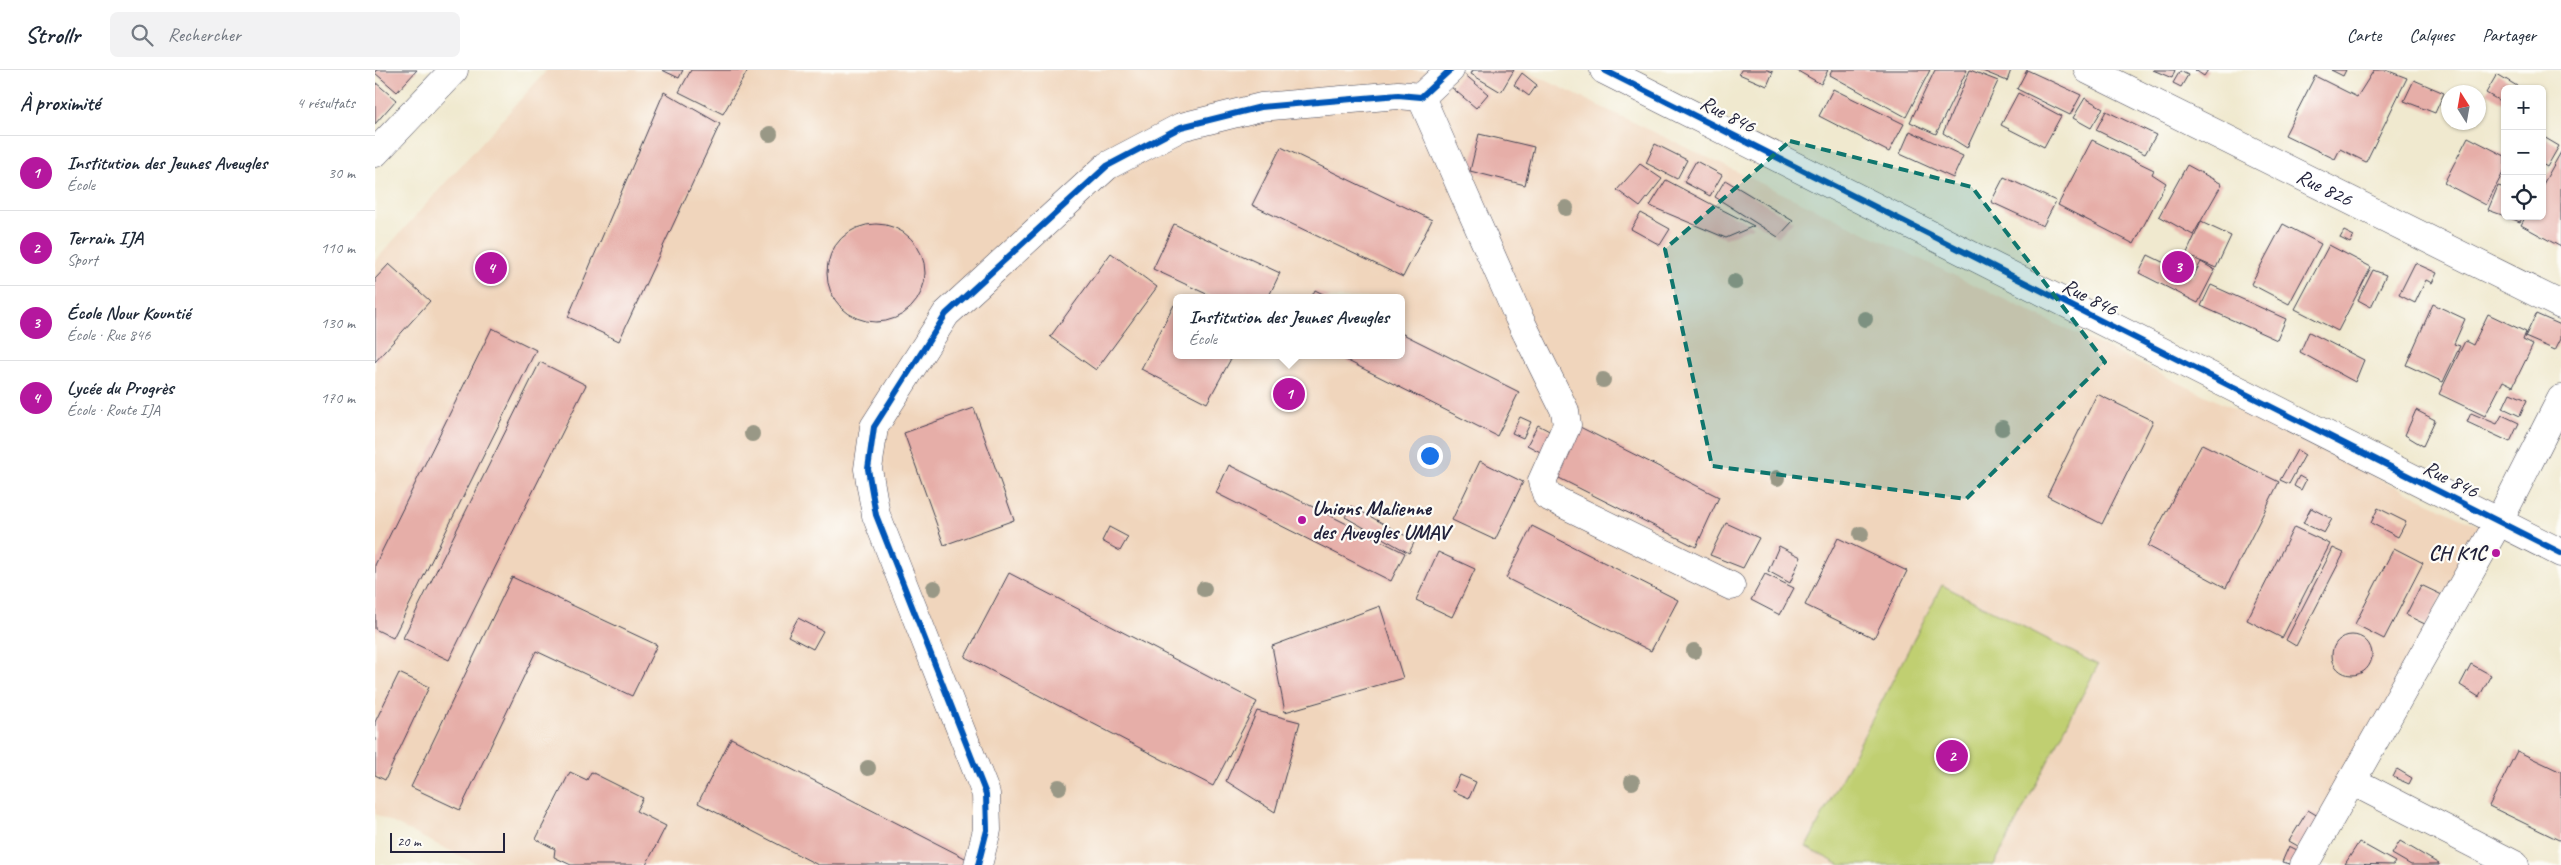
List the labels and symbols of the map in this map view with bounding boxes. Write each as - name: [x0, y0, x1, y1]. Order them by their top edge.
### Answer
- north arrow: [2441, 85, 2486, 130]
- street label: Rue 846: [1696, 89, 1761, 139]
- street label: Rue 826: [2292, 163, 2357, 212]
- pin: 3: [2162, 248, 2194, 286]
- pin: 4: [475, 249, 507, 287]
- street label: Rue 846: [2058, 272, 2123, 322]
- pin: 1: [1273, 375, 1305, 413]
- your location: [1417, 443, 1443, 469]
- street label: Rue 846: [2419, 454, 2484, 504]
- place label: Unions Malienne des Aveugles UMAV: [1312, 495, 1454, 545]
- marker: Unions Malienne des Aveugles UMAV: [1296, 514, 1308, 526]
- place label: CH K1C: [2429, 540, 2489, 566]
- marker: CH K1C: [2490, 547, 2502, 559]
- pin: 2: [1936, 737, 1968, 775]
- scale bar: [390, 830, 505, 853]

